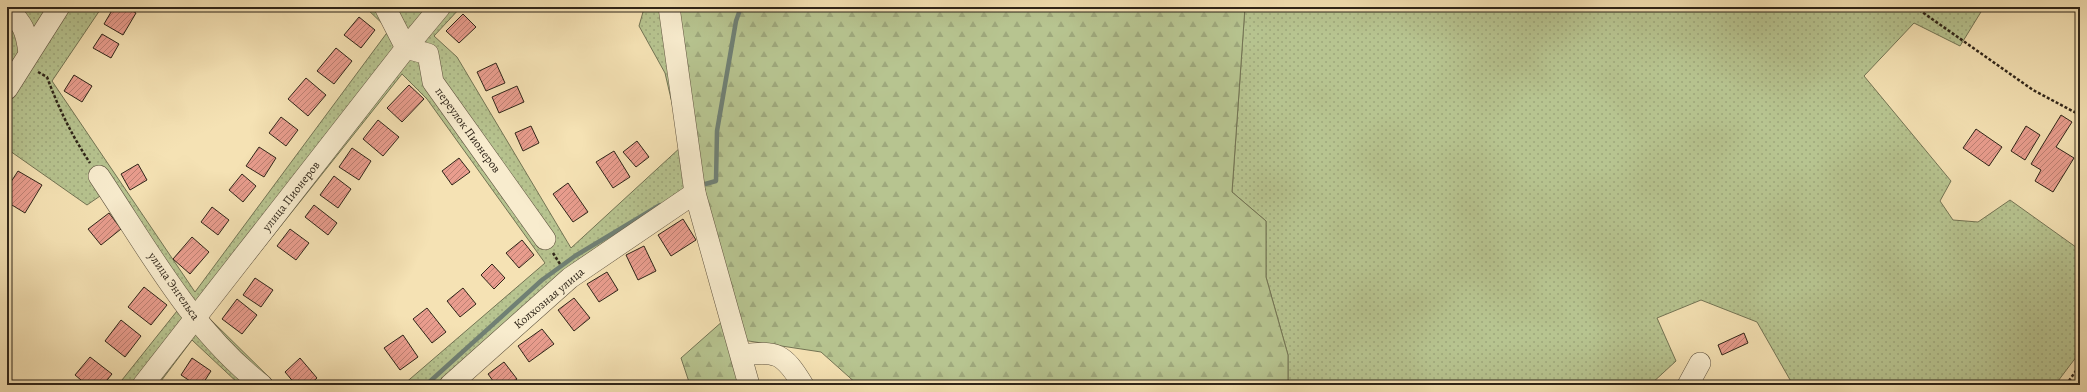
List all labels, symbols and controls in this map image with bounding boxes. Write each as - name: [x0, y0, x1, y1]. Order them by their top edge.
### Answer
- street label: переулок Пионеров: [431, 84, 505, 176]
- street label: улица Пионеров: [258, 157, 324, 235]
- street label: улица Энгельса: [144, 248, 204, 324]
- street label: Колхозная улица: [510, 263, 588, 332]

